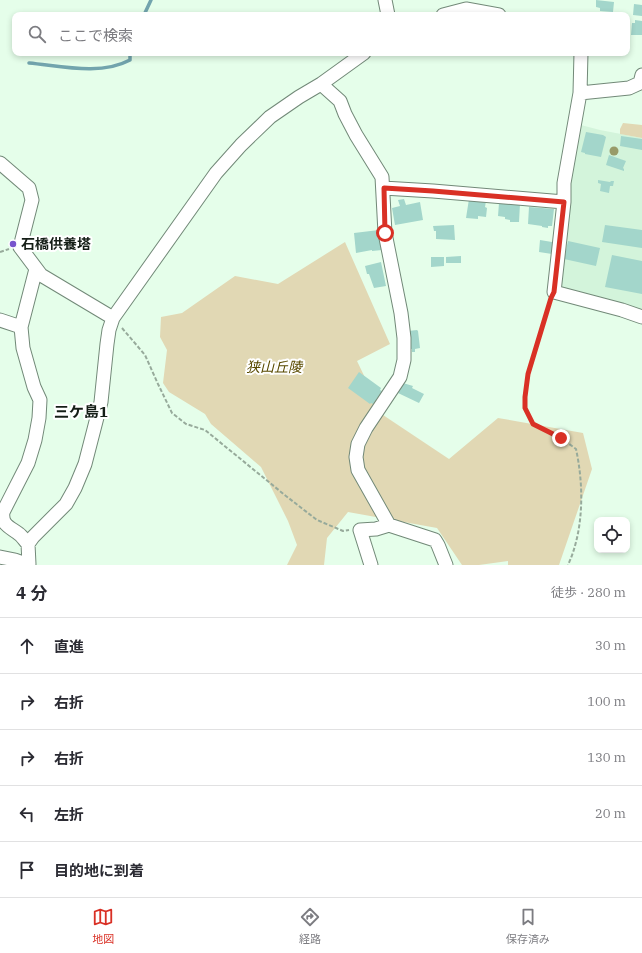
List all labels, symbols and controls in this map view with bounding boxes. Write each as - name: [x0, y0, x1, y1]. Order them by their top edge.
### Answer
- search box: [12, 12, 630, 56]
- icon: search: [26, 23, 48, 45]
- text: ここで検索: [58, 26, 133, 45]
- route start: [376, 224, 394, 242]
- place label: 石橋供養塔: [21, 235, 91, 253]
- marker: 石橋供養塔: [8, 239, 18, 249]
- park label: 狭山丘陵: [246, 358, 304, 376]
- district label: 三ケ島1: [54, 402, 108, 421]
- route end: [552, 429, 570, 447]
- map controls: [594, 517, 630, 553]
- button: locate: [594, 517, 630, 553]
- text: 4 分: [16, 582, 47, 604]
- text: 徒歩 · 280 m: [551, 584, 626, 601]
- icon: ahead: [16, 635, 38, 657]
- text: 直進: [54, 637, 84, 656]
- text: 30 m: [595, 637, 626, 654]
- icon: right: [16, 691, 38, 713]
- text: 右折: [54, 693, 84, 712]
- text: 100 m: [587, 693, 626, 710]
- icon: right: [16, 747, 38, 769]
- text: 右折: [54, 749, 84, 768]
- text: 130 m: [587, 749, 626, 766]
- icon: left: [16, 803, 38, 825]
- text: 左折: [54, 805, 84, 824]
- text: 20 m: [595, 805, 626, 822]
- icon: arrive: [16, 859, 38, 881]
- text: 目的地に到着: [54, 861, 144, 880]
- tab: 地図: [92, 906, 114, 946]
- tab: 経路: [299, 906, 321, 946]
- tab: 保存済み: [506, 906, 550, 946]

